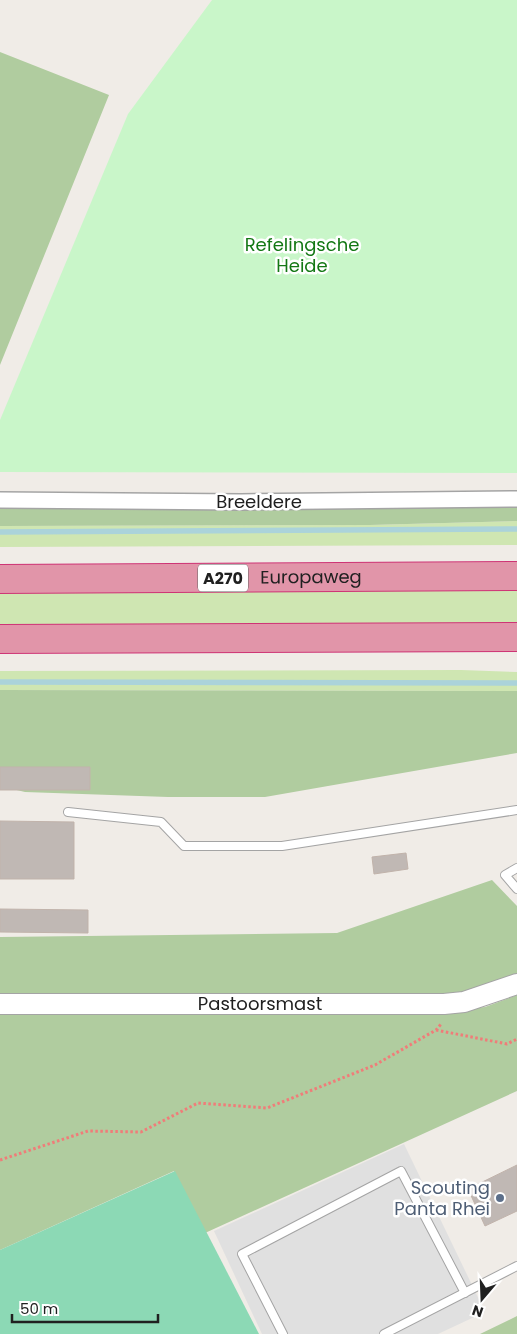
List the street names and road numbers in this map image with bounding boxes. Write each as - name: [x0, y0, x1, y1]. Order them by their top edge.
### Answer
- street label: Breeldere: [216, 489, 302, 514]
- road number: A270: [198, 564, 248, 592]
- street label: Europaweg: [260, 564, 362, 589]
- street label: Pastoorsmast: [198, 991, 322, 1016]

